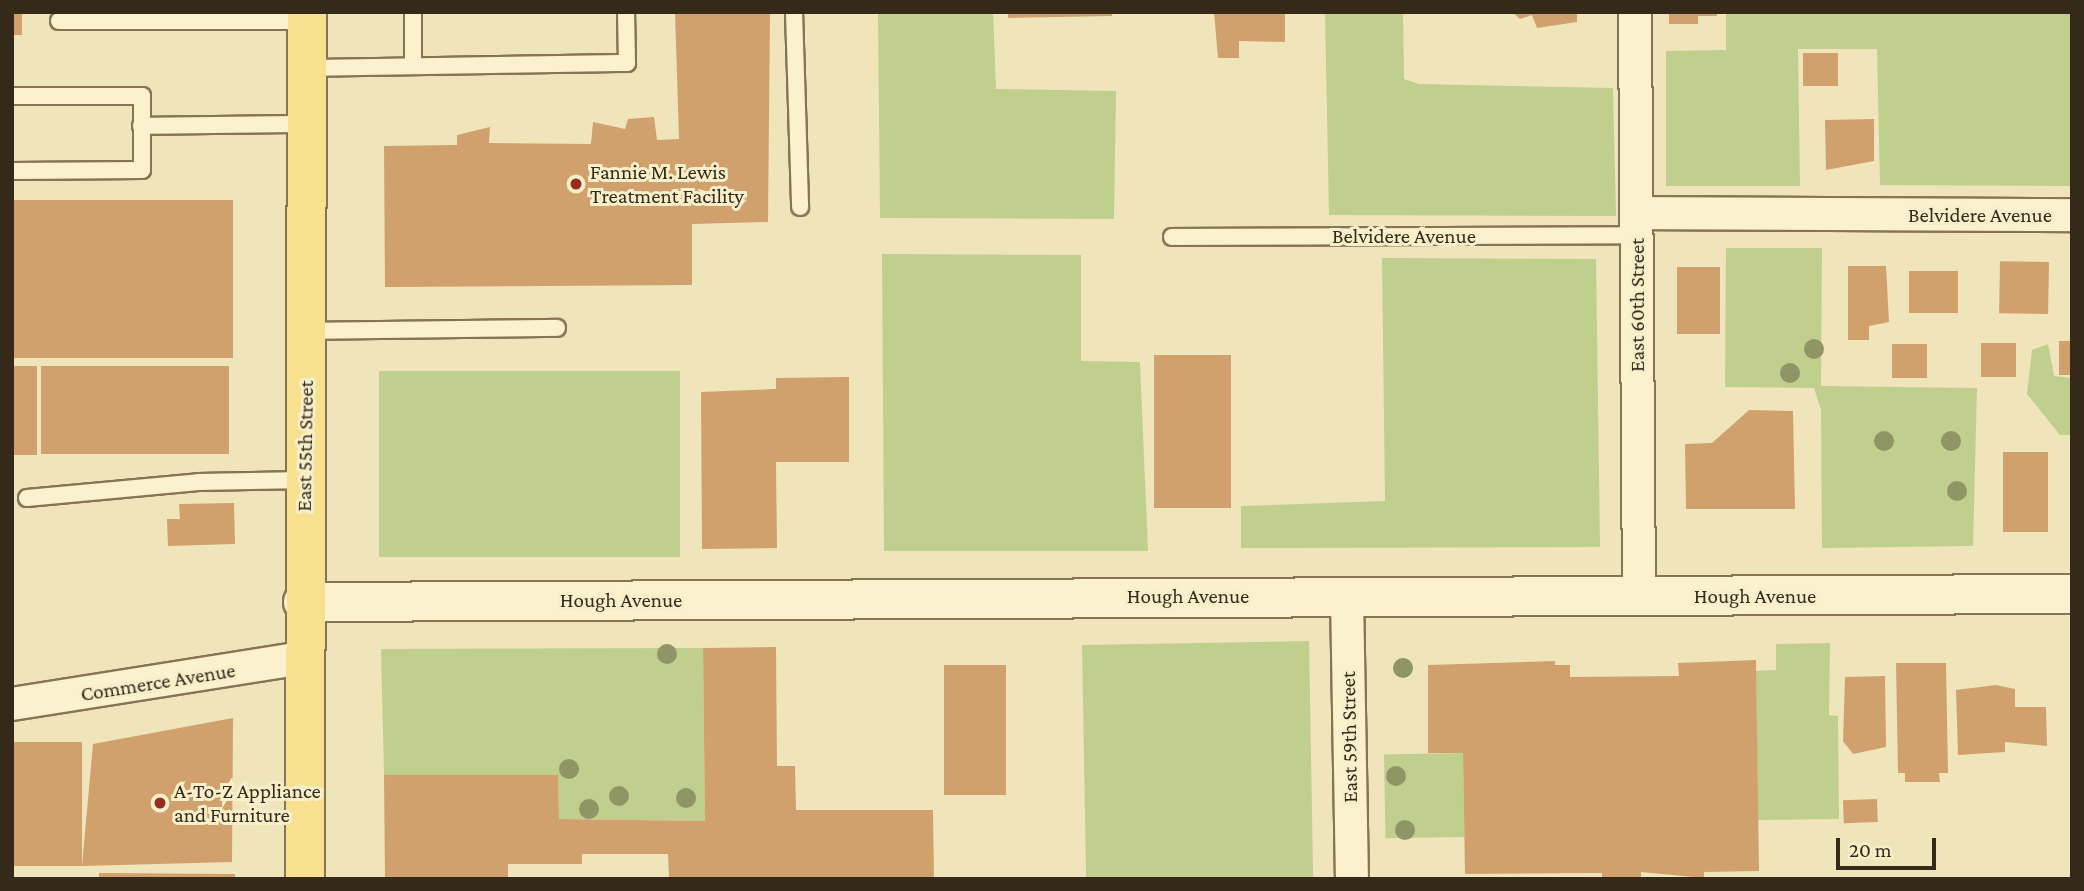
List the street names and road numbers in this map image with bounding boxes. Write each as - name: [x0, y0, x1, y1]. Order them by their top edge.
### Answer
- street label: Belvidere Avenue: [1908, 202, 2052, 228]
- street label: Belvidere Avenue: [1332, 223, 1476, 249]
- street label: East 60th Street: [1624, 238, 1650, 372]
- street label: East 55th Street: [291, 380, 319, 512]
- street label: Hough Avenue: [1127, 583, 1249, 609]
- street label: Hough Avenue: [1694, 583, 1816, 609]
- street label: Hough Avenue: [560, 587, 682, 613]
- street label: Commerce Avenue: [79, 657, 237, 707]
- street label: East 59th Street: [1335, 671, 1363, 803]

